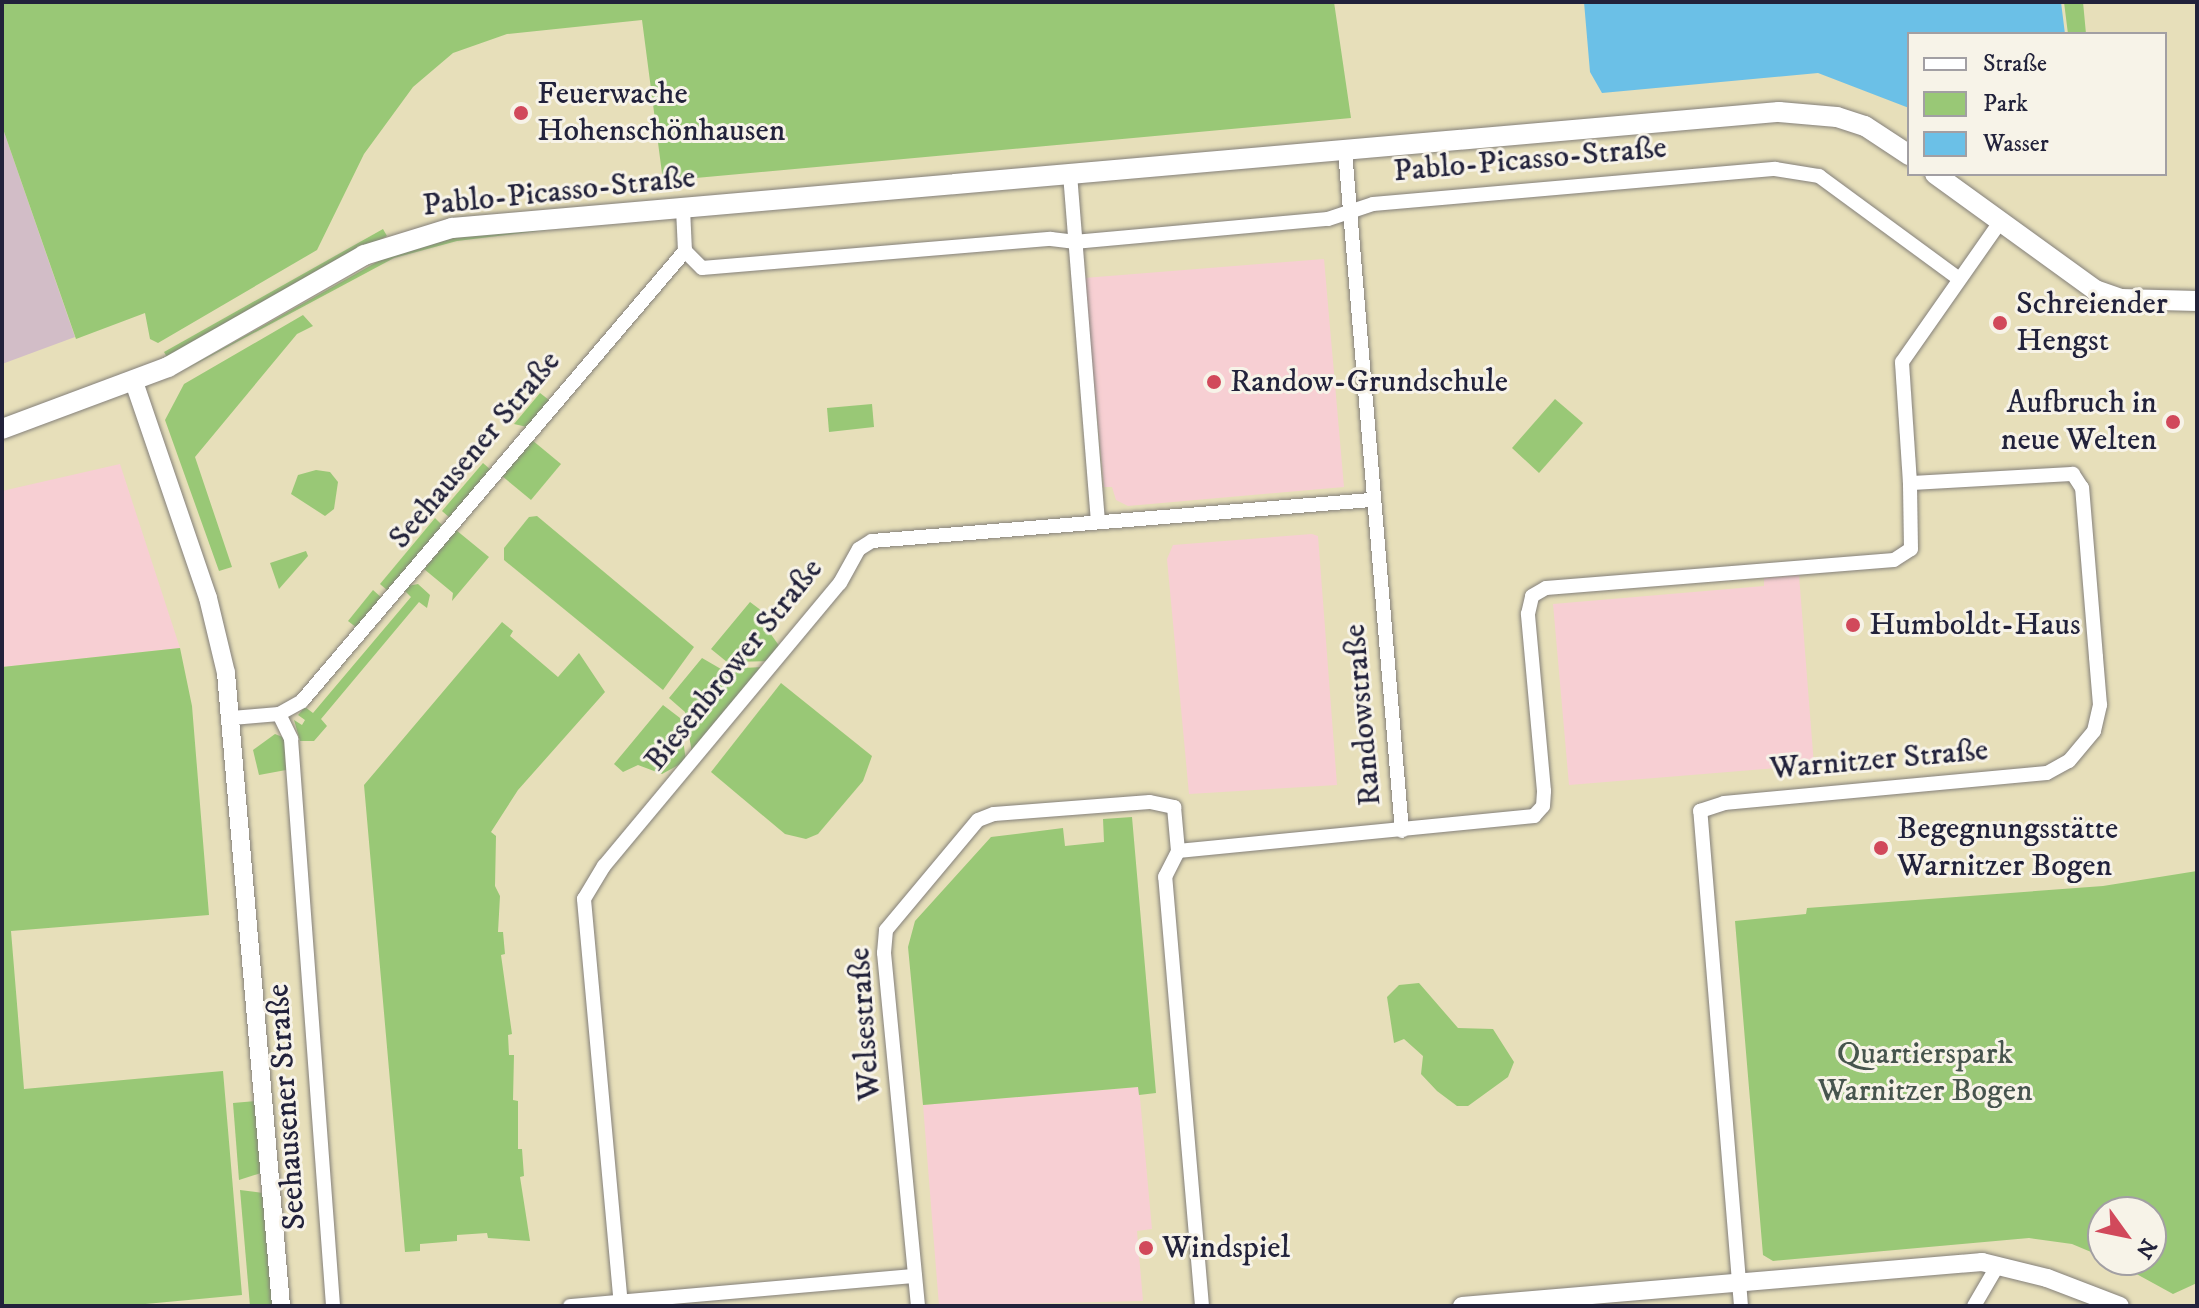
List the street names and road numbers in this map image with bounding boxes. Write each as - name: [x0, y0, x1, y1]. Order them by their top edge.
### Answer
- street label: Pablo-Picasso-Straße: [1392, 129, 1668, 191]
- street label: Pablo-Picasso-Straße: [421, 159, 697, 225]
- street label: Seehausener Straße: [381, 343, 569, 557]
- street label: Biesenbrower Straße: [637, 551, 831, 779]
- street label: Randowstraße: [1336, 622, 1390, 808]
- street label: Warnitzer Straße: [1768, 731, 1990, 789]
- street label: Welsestraße: [840, 946, 890, 1102]
- street label: Seehausener Straße: [259, 983, 315, 1231]

